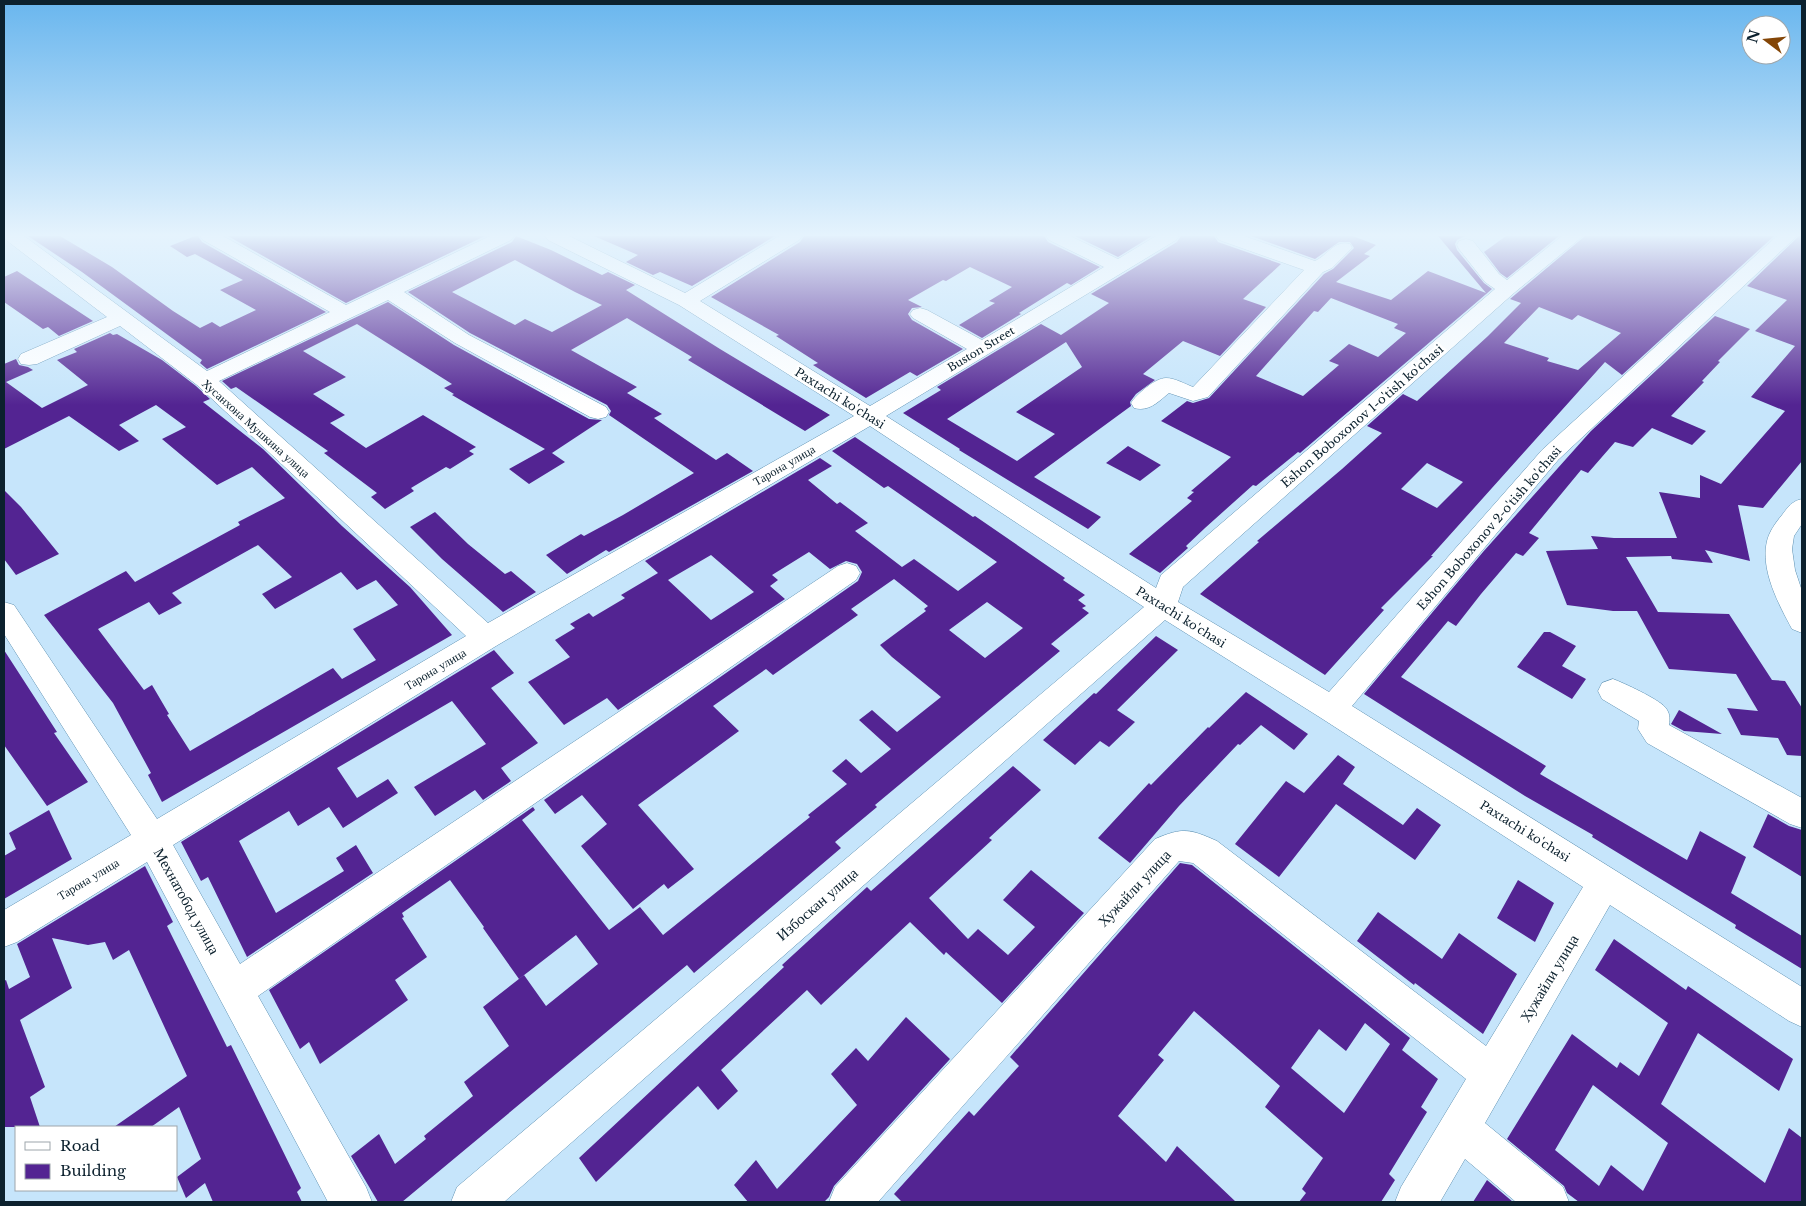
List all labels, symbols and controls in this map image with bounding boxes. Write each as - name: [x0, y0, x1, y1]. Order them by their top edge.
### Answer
- north arrow: [1741, 15, 1791, 65]
- text: N: [1743, 28, 1764, 45]
- street label: Buston Street: [945, 323, 1018, 375]
- street label: Eshon Boboxonov 1-o'tish ko'chasi: [1278, 341, 1446, 491]
- street label: Paxtachi ko'chasi: [792, 364, 888, 432]
- street label: Хусанхона Мушкина улица: [199, 375, 314, 481]
- street label: Тарона улица: [750, 441, 818, 489]
- street label: Eshon Boboxonov 2-o'tish ko'chasi: [1414, 443, 1564, 613]
- street label: Paxtachi ko'chasi: [1133, 583, 1229, 651]
- street label: Тарона улица: [401, 644, 469, 693]
- street label: Paxtachi ko'chasi: [1477, 797, 1573, 865]
- street label: Мехнатобод улица: [150, 844, 224, 958]
- street label: Хужайли улица: [1093, 845, 1175, 931]
- street label: Тарона улица: [54, 854, 122, 903]
- street label: Избоскан улица: [772, 863, 862, 945]
- street label: Хужайли улица: [1515, 931, 1583, 1025]
- legend: [15, 1126, 178, 1191]
- text: Road: [60, 1136, 100, 1155]
- text: Building: [60, 1161, 127, 1180]

